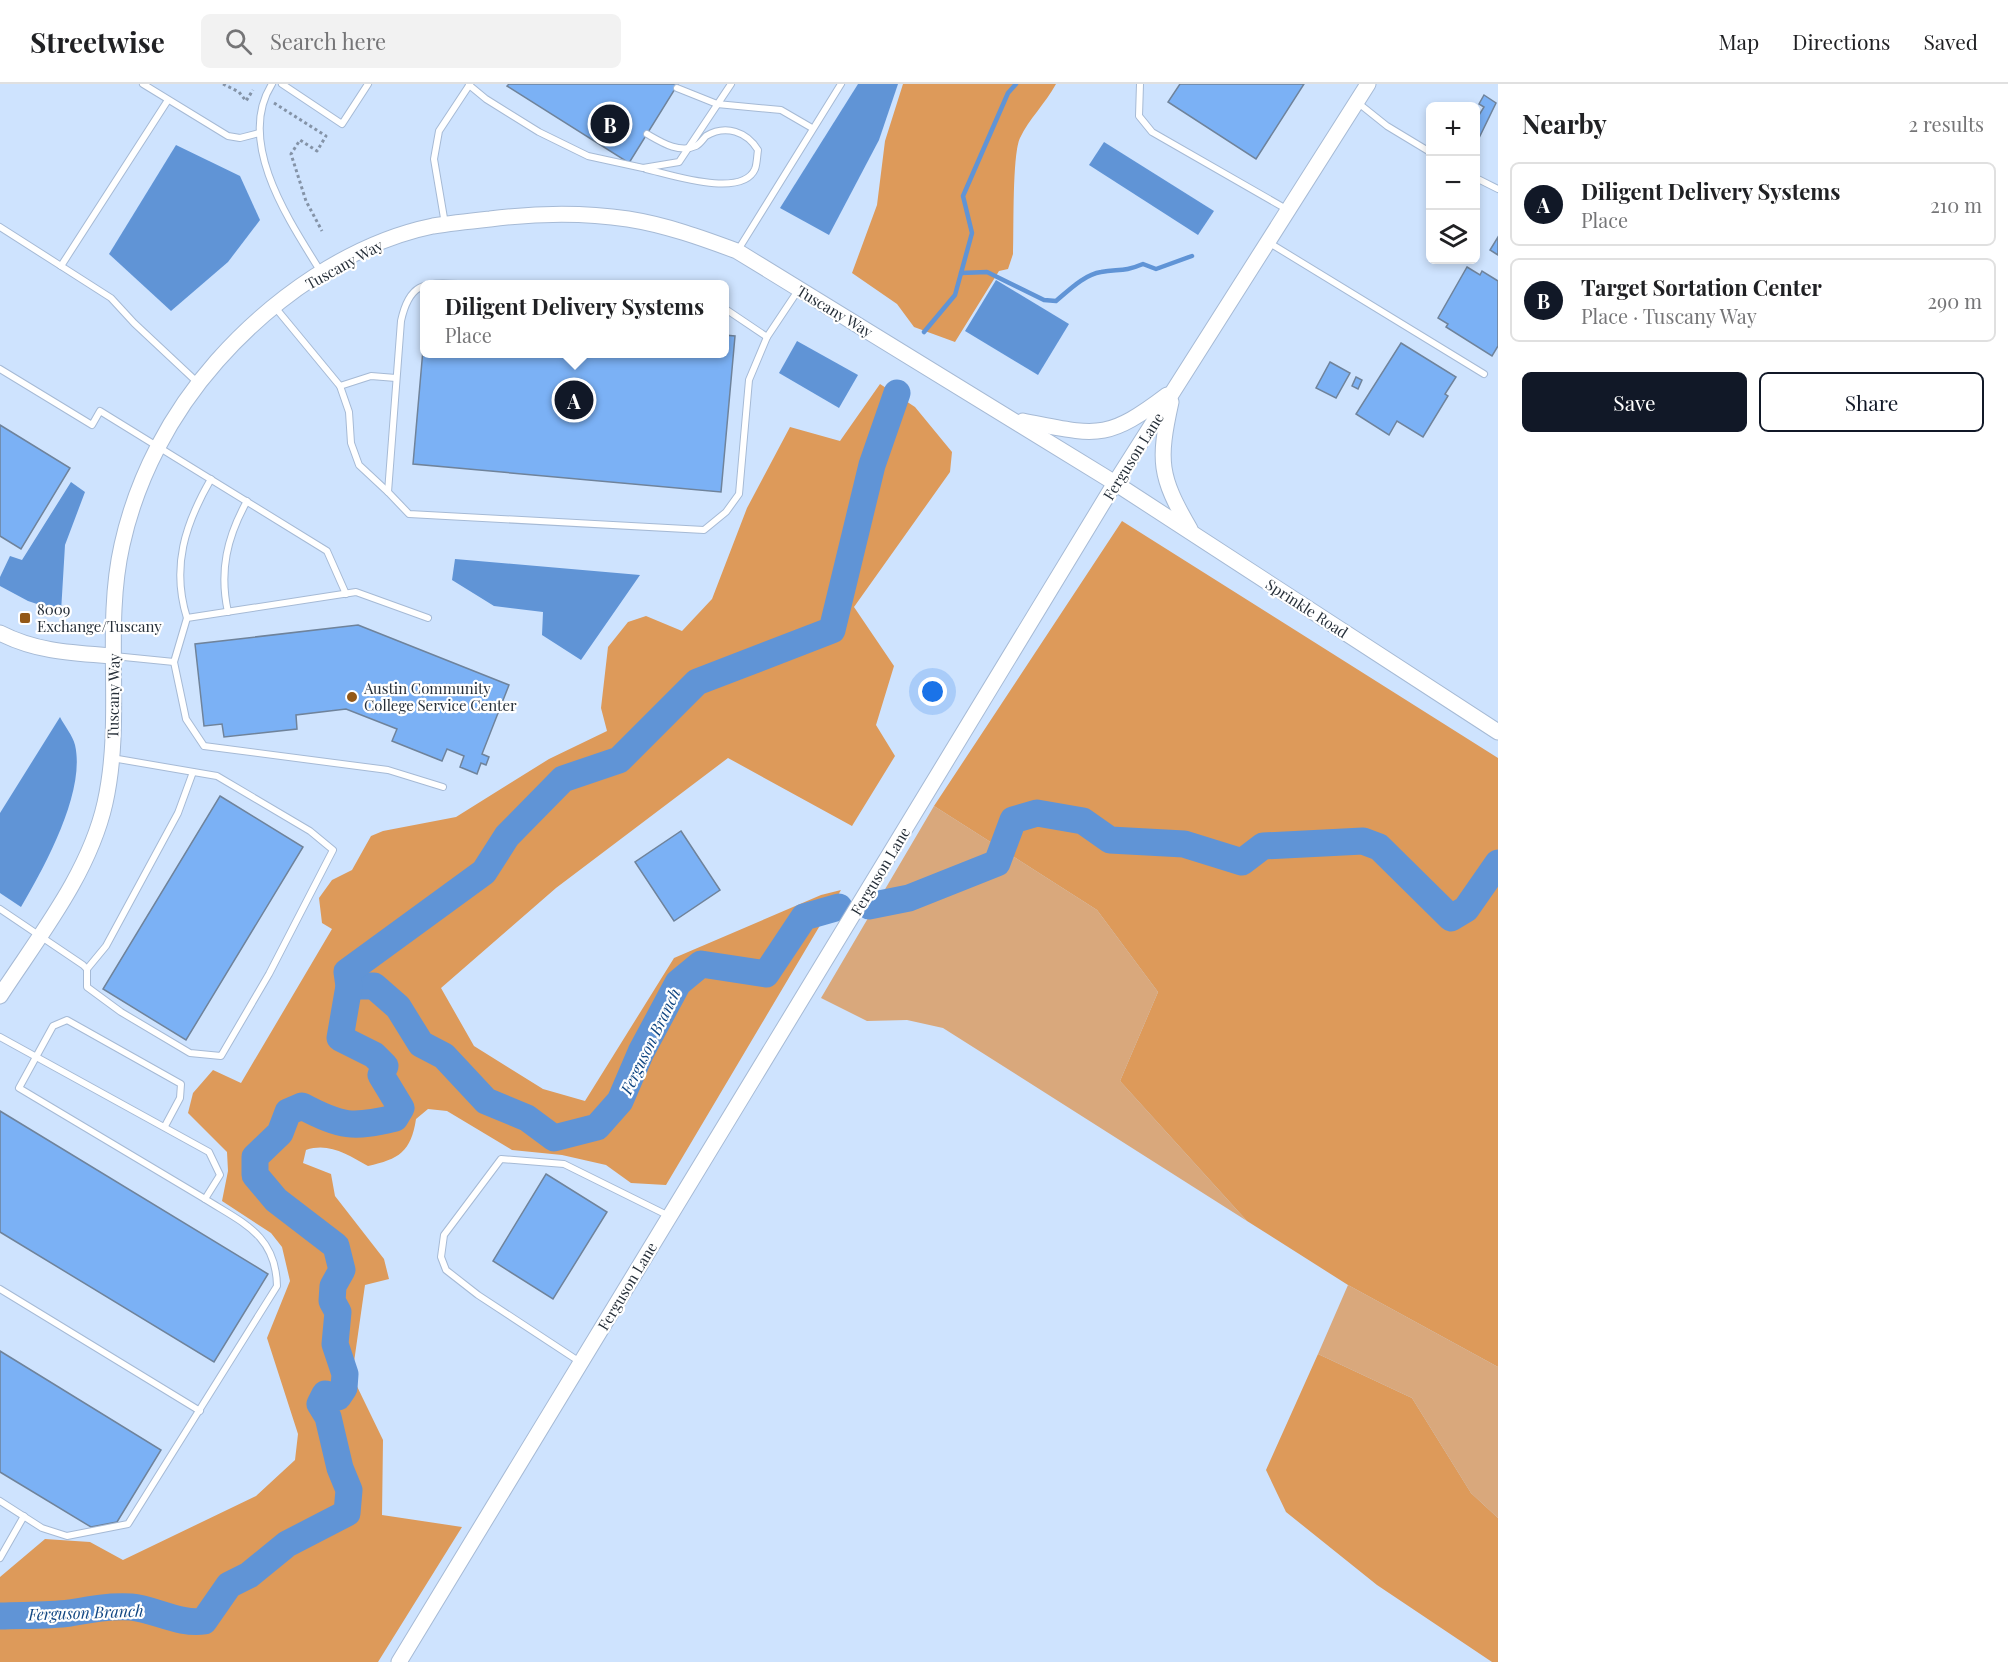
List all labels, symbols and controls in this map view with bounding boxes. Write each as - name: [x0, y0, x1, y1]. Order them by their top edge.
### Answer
- search box: [201, 14, 621, 68]
- text: Streetwise: [30, 23, 165, 60]
- icon: search: [222, 25, 255, 58]
- text: Search here: [270, 26, 386, 56]
- text: Map: [1718, 27, 1759, 55]
- text: Directions: [1792, 27, 1890, 55]
- text: Saved: [1923, 27, 1978, 55]
- pin: B: [590, 102, 630, 147]
- map controls: [1426, 102, 1480, 264]
- button: +: [1426, 102, 1480, 156]
- text: Nearby: [1522, 106, 1607, 141]
- text: 2 results: [1909, 110, 1984, 137]
- button: −: [1426, 156, 1480, 210]
- text: Diligent Delivery Systems: [1581, 176, 1840, 206]
- text: A: [1537, 191, 1550, 218]
- text: 210 m: [1930, 191, 1982, 218]
- text: Place: [1581, 206, 1628, 233]
- button: layers: [1426, 210, 1480, 264]
- street label: Tuscany Way: [302, 234, 387, 293]
- text: Target Sortation Center: [1581, 272, 1822, 302]
- popup: [420, 280, 729, 358]
- street label: Tuscany Way: [793, 280, 877, 342]
- text: B: [1537, 287, 1550, 314]
- text: 290 m: [1928, 287, 1982, 314]
- text: Diligent Delivery Systems: [445, 291, 704, 321]
- text: Place · Tuscany Way: [1581, 302, 1757, 329]
- text: Place: [445, 321, 492, 348]
- button: Save: [1522, 372, 1747, 432]
- button: Share: [1759, 372, 1984, 432]
- pin: A: [554, 378, 594, 422]
- street label: Ferguson Lane: [1098, 408, 1168, 504]
- street label: Sprinkle Road: [1262, 574, 1352, 642]
- place label: 8009 Exchange/Tuscany: [37, 599, 162, 636]
- marker: 8009 Exchange/Tuscany: [18, 611, 32, 625]
- street label: Tuscany Way: [102, 653, 124, 739]
- your location: [918, 677, 947, 706]
- place label: Austin Community College Service Center: [363, 678, 517, 715]
- marker: Austin Community College Service Center: [345, 690, 359, 704]
- street label: Ferguson Lane: [846, 823, 914, 919]
- water label: Ferguson Branch: [615, 985, 685, 1098]
- street label: Ferguson Lane: [593, 1238, 661, 1334]
- water label: Ferguson Branch: [27, 1599, 144, 1625]

